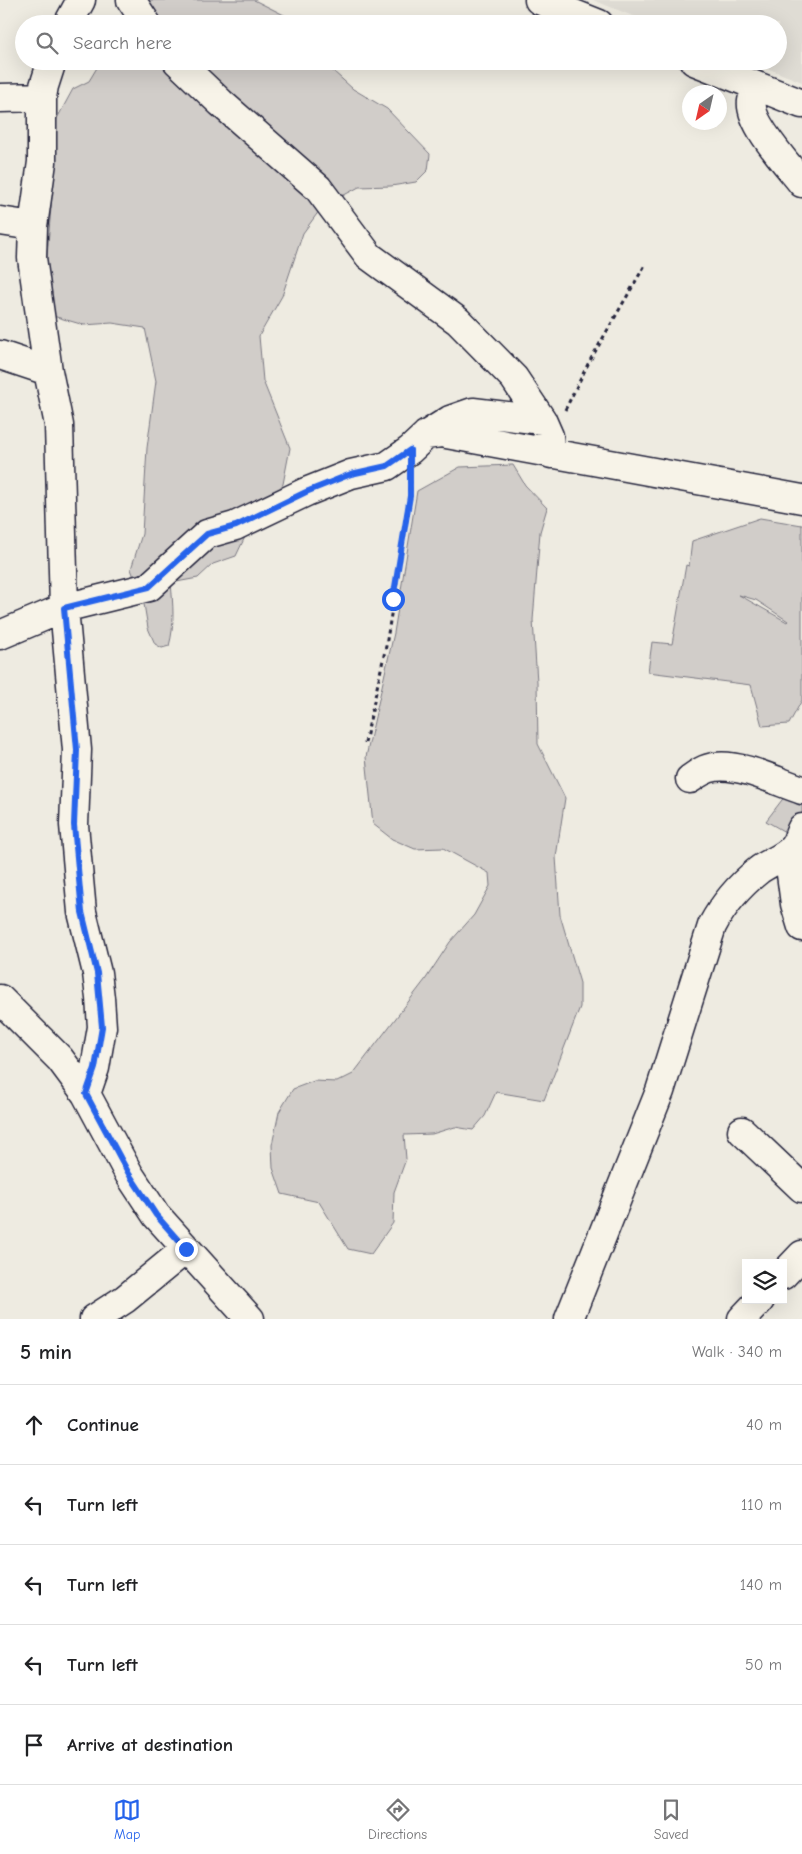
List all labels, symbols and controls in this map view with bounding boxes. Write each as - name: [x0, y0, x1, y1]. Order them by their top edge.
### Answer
- search box: [15, 15, 787, 70]
- icon: search: [33, 29, 61, 57]
- text: Search here: [73, 32, 172, 54]
- north arrow: [682, 85, 727, 130]
- route start: [382, 588, 405, 611]
- route end: [175, 1238, 198, 1261]
- map controls: [742, 1259, 787, 1304]
- button: layers: [742, 1259, 787, 1304]
- text: 5 min: [20, 1340, 72, 1364]
- text: Walk · 340 m: [692, 1343, 782, 1361]
- icon: ahead: [20, 1411, 48, 1439]
- text: Continue: [67, 1414, 139, 1436]
- text: 40 m: [746, 1416, 782, 1434]
- icon: left: [20, 1491, 48, 1519]
- text: Turn left: [67, 1494, 138, 1516]
- text: 110 m: [741, 1496, 782, 1514]
- icon: left: [20, 1571, 48, 1599]
- text: Turn left: [67, 1574, 138, 1596]
- text: 140 m: [740, 1576, 782, 1594]
- icon: left: [20, 1651, 48, 1679]
- text: Turn left: [67, 1654, 138, 1676]
- text: 50 m: [745, 1656, 782, 1674]
- icon: arrive: [20, 1731, 48, 1759]
- text: Arrive at destination: [67, 1734, 233, 1756]
- tab: Map: [113, 1796, 141, 1843]
- tab: Directions: [368, 1796, 427, 1843]
- tab: Saved: [654, 1796, 689, 1843]

